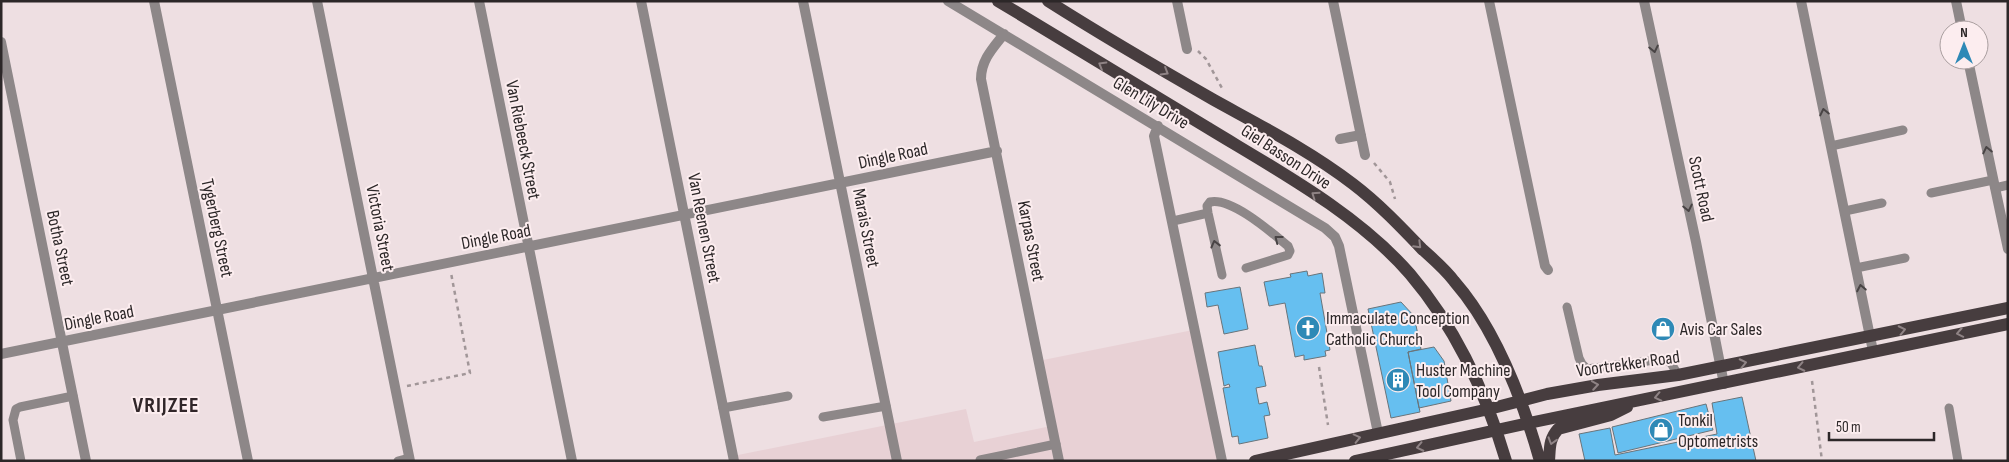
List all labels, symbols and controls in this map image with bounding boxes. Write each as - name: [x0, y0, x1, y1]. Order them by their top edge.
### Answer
- north arrow: [1939, 20, 1989, 70]
- text: N: [1960, 24, 1968, 41]
- one-way arrow: [1648, 44, 1659, 53]
- one-way arrow: [1098, 61, 1107, 71]
- one-way arrow: [1160, 65, 1169, 75]
- street label: Glen Lily Drive: [1109, 72, 1193, 134]
- street label: Van Riebeeck Street: [501, 79, 545, 202]
- one-way arrow: [1819, 108, 1830, 117]
- street label: Giel Basson Drive: [1237, 120, 1335, 194]
- street label: Dingle Road: [856, 138, 930, 174]
- one-way arrow: [1982, 145, 1993, 154]
- street label: Scott Road: [1684, 154, 1718, 224]
- street label: Van Reenen Street: [683, 171, 725, 285]
- street label: Tygerberg Street: [196, 177, 238, 280]
- street label: Victoria Street: [361, 183, 399, 274]
- street label: Marais Street: [848, 187, 884, 270]
- one-way arrow: [1311, 192, 1321, 201]
- street label: Karpas Street: [1013, 199, 1049, 284]
- one-way arrow: [1682, 203, 1693, 212]
- street label: Botha Street: [42, 208, 78, 288]
- street label: Dingle Road: [459, 220, 533, 254]
- one-way arrow: [1275, 235, 1284, 244]
- one-way arrow: [1412, 239, 1421, 248]
- one-way arrow: [1210, 240, 1221, 248]
- one-way arrow: [1856, 284, 1866, 293]
- street label: Dingle Road: [62, 301, 136, 335]
- place label: Immaculate Conception Catholic Church: [1326, 308, 1470, 350]
- church icon: Immaculate Conception Catholic Church: [1295, 315, 1321, 341]
- shop icon: Avis Car Sales: [1650, 316, 1676, 342]
- place label: Avis Car Sales: [1679, 319, 1762, 340]
- one-way arrow: [1897, 325, 1906, 335]
- one-way arrow: [1956, 328, 1964, 338]
- street label: Voortrekker Road: [1575, 346, 1681, 382]
- one-way arrow: [1738, 358, 1747, 369]
- place label: Huster Machine Tool Company: [1416, 360, 1511, 402]
- one-way arrow: [1797, 361, 1805, 372]
- building icon: Huster Machine Tool Company: [1385, 367, 1411, 393]
- one-way arrow: [1590, 381, 1599, 391]
- one-way arrow: [1654, 391, 1663, 401]
- district label: VRIJZEE: [132, 392, 200, 419]
- place label: Tonkil Optometrists: [1678, 410, 1758, 452]
- scale bar: [1829, 410, 1934, 442]
- shop icon: Tonkil Optometrists: [1648, 417, 1674, 443]
- text: 50 m: [1836, 418, 1861, 437]
- one-way arrow: [1353, 433, 1361, 444]
- one-way arrow: [1547, 436, 1557, 445]
- one-way arrow: [1416, 441, 1425, 452]

